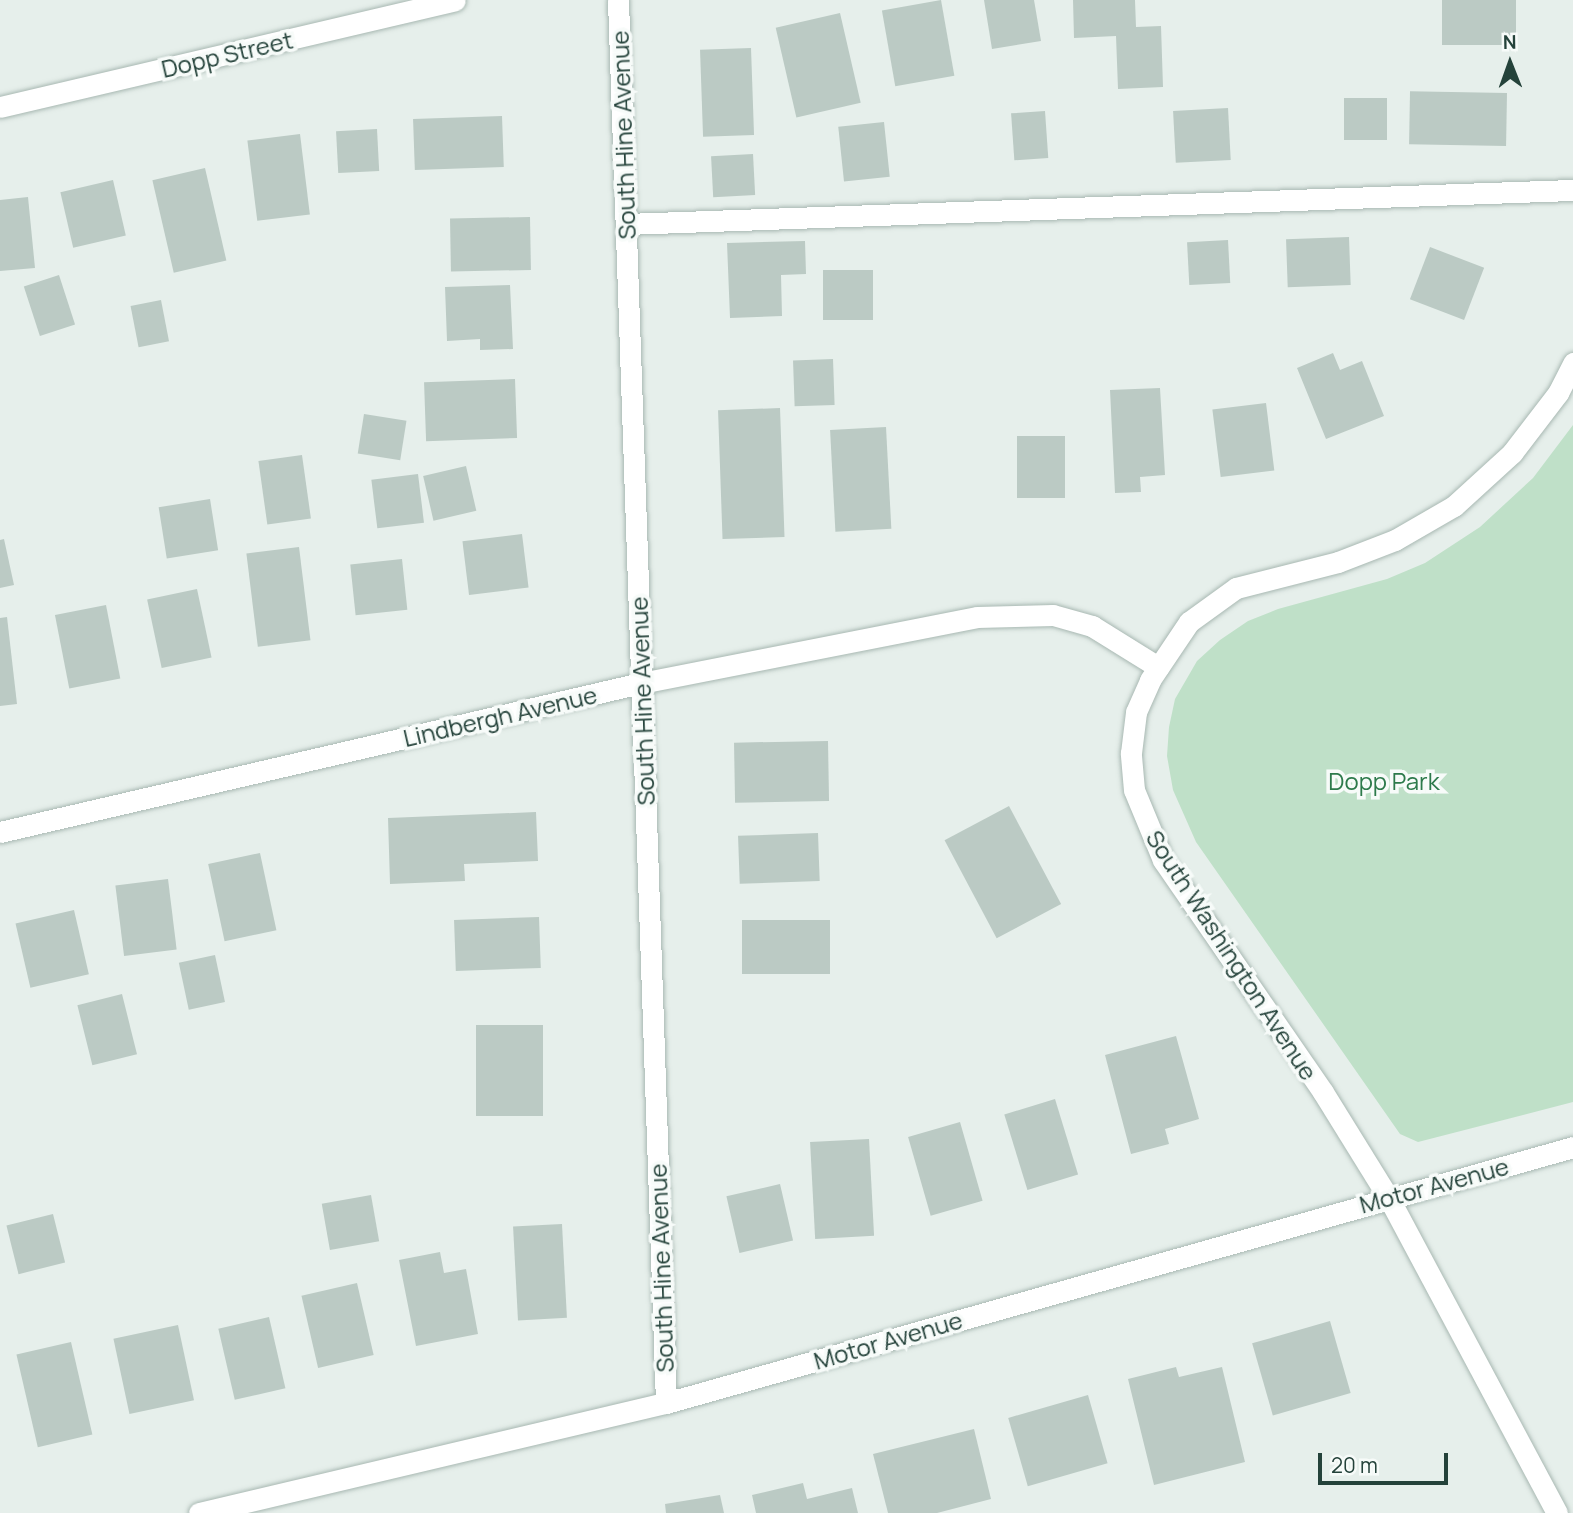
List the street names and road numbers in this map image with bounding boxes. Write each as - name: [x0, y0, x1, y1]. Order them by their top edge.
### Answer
- street label: Dopp Street: [158, 25, 296, 83]
- street label: South Hine Avenue: [605, 30, 641, 240]
- street label: South Hine Avenue: [624, 596, 660, 806]
- street label: Lindbergh Avenue: [400, 680, 600, 752]
- street label: South Washington Avenue: [1140, 825, 1324, 1085]
- street label: Motor Avenue: [1356, 1151, 1512, 1219]
- street label: South Hine Avenue: [643, 1163, 679, 1373]
- street label: Motor Avenue: [810, 1305, 966, 1375]

